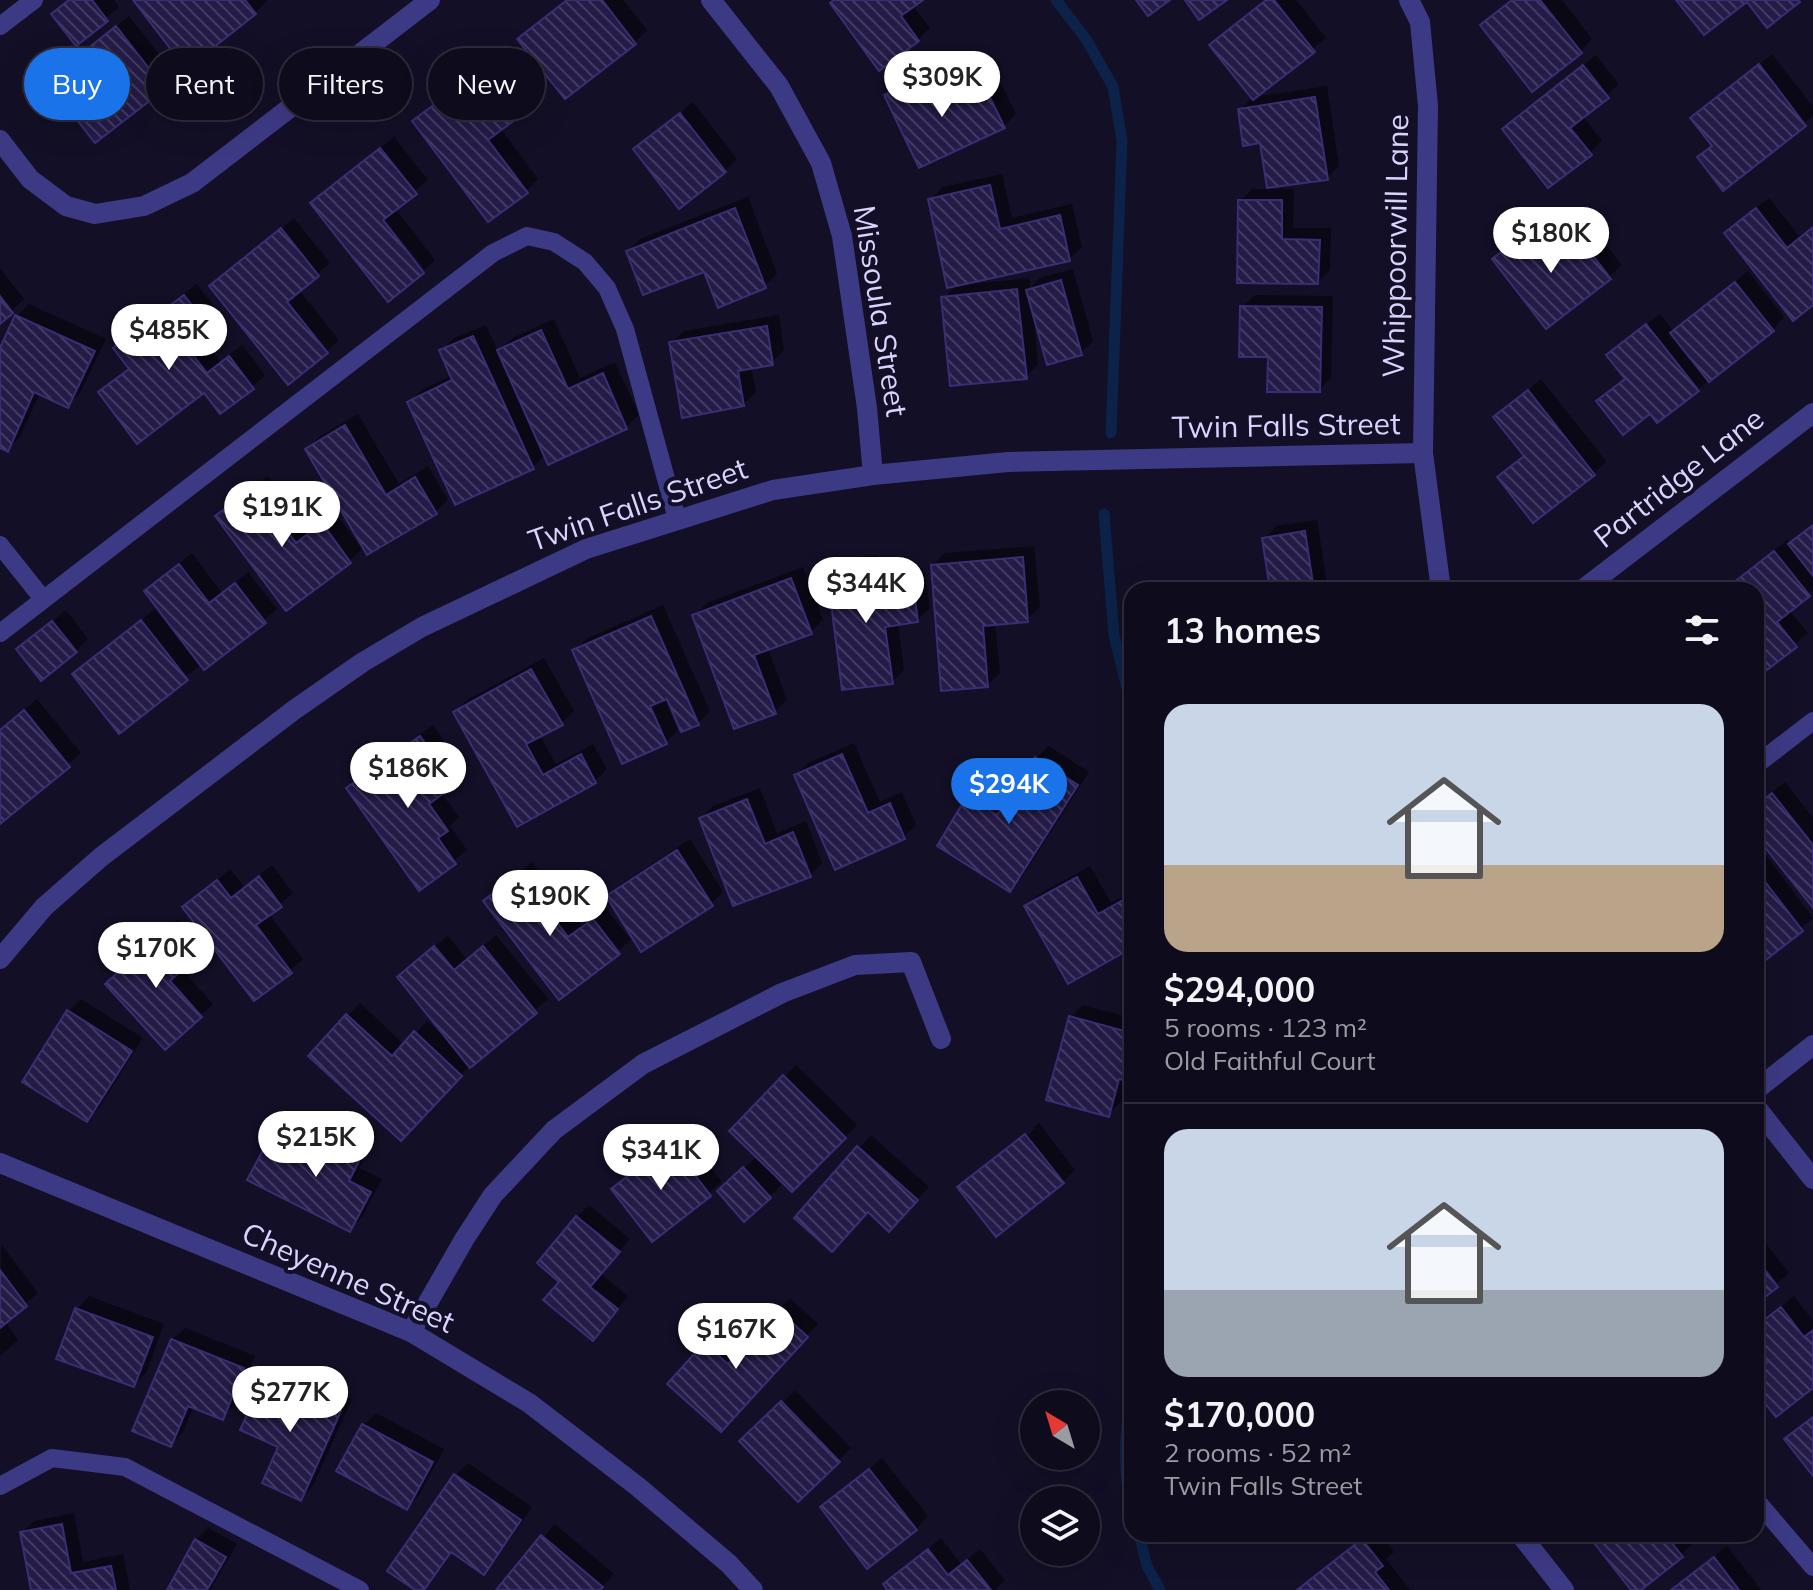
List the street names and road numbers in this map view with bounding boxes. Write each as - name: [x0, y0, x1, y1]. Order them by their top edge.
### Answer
- street label: Whippoorwill Lane: [1374, 114, 1416, 378]
- street label: Missoula Street: [846, 203, 916, 419]
- street label: Partridge Lane: [1586, 399, 1771, 555]
- street label: Twin Falls Street: [1171, 404, 1401, 446]
- street label: Twin Falls Street: [523, 449, 752, 559]
- street label: Cheyenne Street: [236, 1213, 461, 1341]

